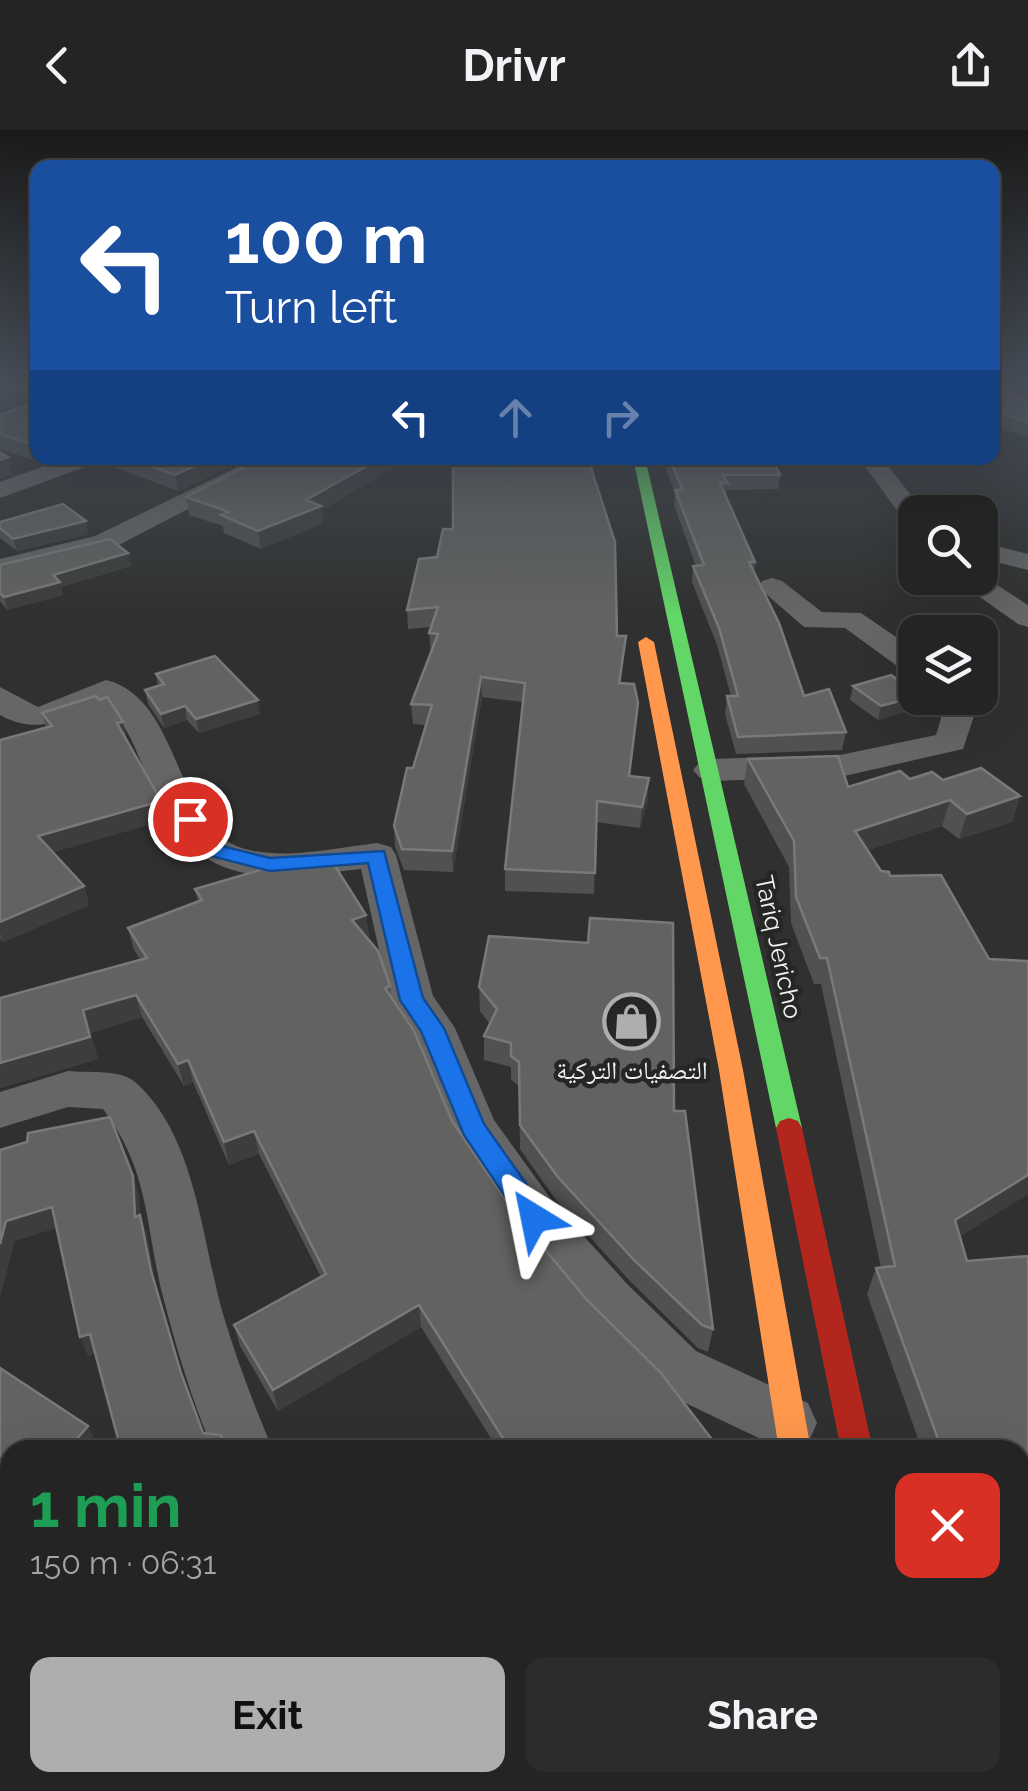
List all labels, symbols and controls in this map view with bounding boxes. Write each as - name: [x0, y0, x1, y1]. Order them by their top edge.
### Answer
- icon: back: [30, 38, 85, 93]
- icon: share: [943, 38, 998, 93]
- text: Drivr: [462, 39, 566, 92]
- text: 100 m: [225, 197, 428, 279]
- icon: left: [60, 200, 190, 330]
- text: Turn left: [225, 281, 397, 334]
- icon: left: [383, 390, 438, 445]
- icon: ahead: [488, 390, 543, 445]
- icon: right: [593, 390, 648, 445]
- map controls: [898, 495, 998, 715]
- button: search: [898, 495, 998, 595]
- button: layers: [898, 615, 998, 715]
- pin: [148, 777, 233, 862]
- icon: arrive: [163, 792, 218, 847]
- street label: Tariq Jericho: [749, 873, 809, 1021]
- shop icon: التصفيات التركية: [602, 991, 662, 1051]
- place label: التصفيات التركية: [556, 1055, 708, 1085]
- position arrow: [482, 1166, 586, 1270]
- text: 1 min: [30, 1471, 181, 1541]
- button: close: [895, 1473, 1000, 1578]
- text: 150 m · 06:31: [30, 1544, 216, 1581]
- button: Exit: [30, 1657, 505, 1772]
- button: Share: [525, 1657, 1000, 1772]

